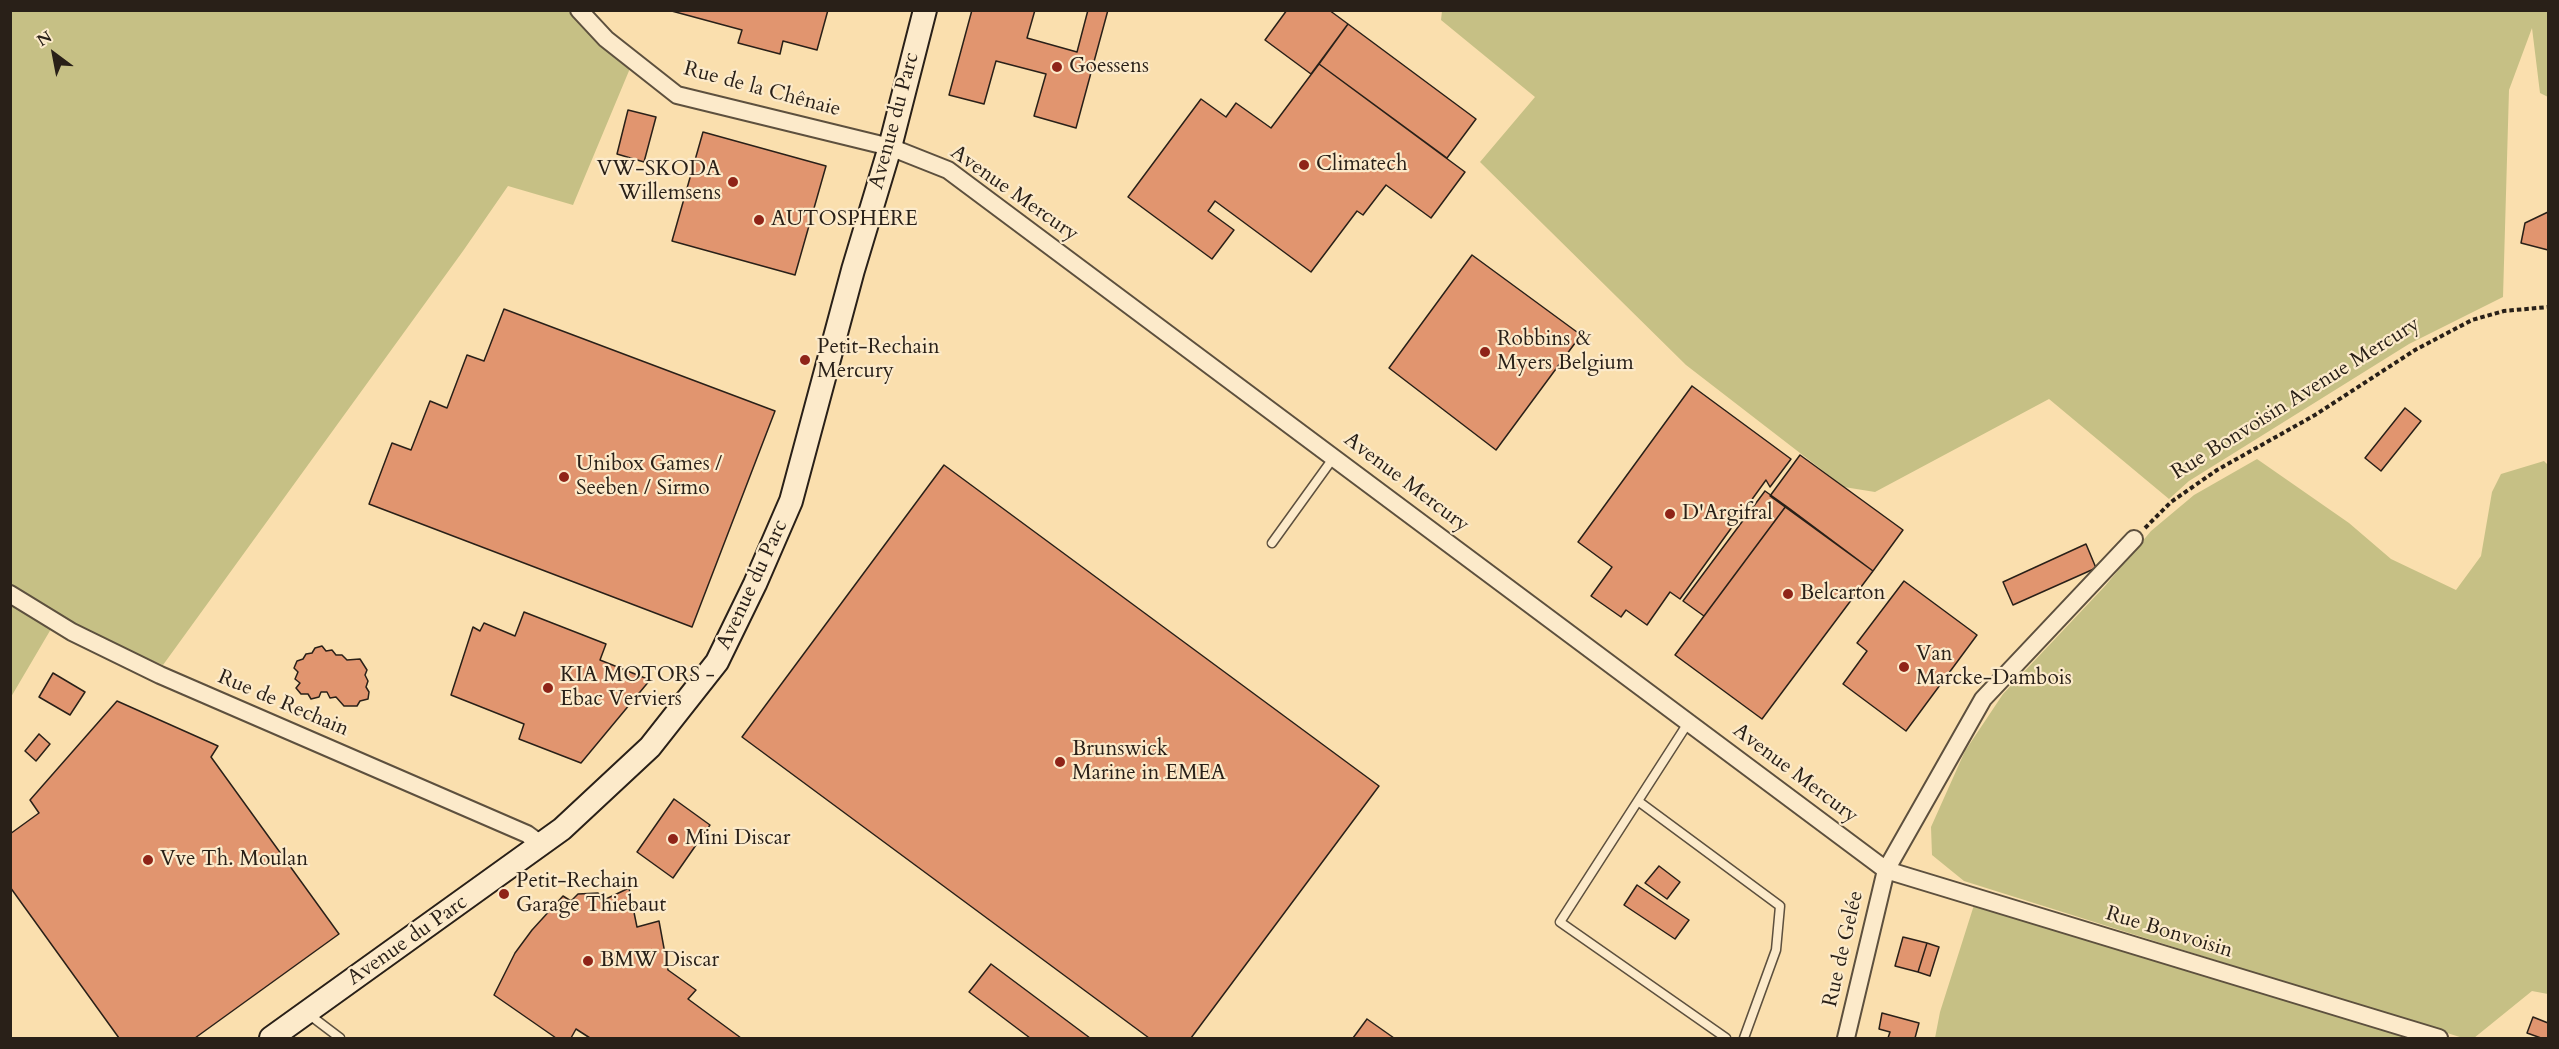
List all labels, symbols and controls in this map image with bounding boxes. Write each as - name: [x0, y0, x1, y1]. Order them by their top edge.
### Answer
- north arrow: [24, 24, 84, 84]
- text: N: [33, 26, 56, 52]
- street label: Avenue du Parc: [865, 50, 925, 192]
- place label: Goessens: [1069, 54, 1149, 80]
- street label: Rue de la Chênaie: [681, 57, 843, 123]
- marker: Goessens: [1050, 60, 1064, 74]
- street label: Avenue Mercury: [945, 140, 1083, 248]
- place label: Climatech: [1316, 152, 1407, 178]
- place label: VW-SKODA Willemsens: [597, 157, 721, 207]
- marker: Climatech: [1297, 158, 1311, 172]
- marker: VW-SKODA Willemsens: [726, 175, 740, 189]
- place label: AUTOSPHERE: [771, 207, 918, 233]
- marker: AUTOSPHERE: [752, 213, 766, 227]
- street label: Rue Bonvoisin Avenue Mercury: [2167, 312, 2425, 486]
- place label: Robbins & Myers Belgium: [1497, 327, 1634, 377]
- place label: Petit-Rechain Mercury: [817, 335, 940, 385]
- marker: Robbins & Myers Belgium: [1478, 345, 1492, 359]
- marker: Petit-Rechain Mercury: [798, 353, 812, 367]
- street label: Avenue Mercury: [1338, 428, 1474, 538]
- place label: Unibox Games / Seeben / Sirmo: [576, 452, 722, 502]
- marker: Unibox Games / Seeben / Sirmo: [557, 470, 571, 484]
- place label: D'Argifral: [1682, 501, 1773, 527]
- marker: D'Argifral: [1663, 507, 1677, 521]
- street label: Avenue du Parc: [712, 516, 794, 654]
- place label: Belcarton: [1800, 581, 1885, 607]
- marker: Belcarton: [1781, 587, 1795, 601]
- place label: Van Marcke-Dambois: [1916, 642, 2072, 692]
- marker: Van Marcke-Dambois: [1897, 660, 1911, 674]
- place label: KIA MOTORS - Ebac Verviers: [560, 663, 715, 713]
- street label: Rue de Rechain: [214, 665, 352, 743]
- marker: KIA MOTORS - Ebac Verviers: [541, 681, 555, 695]
- street label: Avenue Mercury: [1727, 719, 1863, 829]
- place label: Brunswick Marine in EMEA: [1072, 737, 1226, 787]
- marker: Brunswick Marine in EMEA: [1053, 755, 1067, 769]
- place label: Mini Discar: [685, 826, 790, 852]
- marker: Mini Discar: [666, 832, 680, 846]
- place label: Vve Th. Moulan: [160, 847, 308, 873]
- marker: Vve Th. Moulan: [141, 853, 155, 867]
- place label: Petit-Rechain Garage Thiebaut: [516, 869, 666, 919]
- marker: Petit-Rechain Garage Thiebaut: [497, 887, 511, 901]
- street label: Rue de Gelée: [1818, 889, 1870, 1009]
- street label: Avenue du Parc: [343, 890, 473, 992]
- street label: Rue Bonvoisin: [2102, 902, 2236, 964]
- place label: BMW Discar: [600, 948, 719, 974]
- marker: BMW Discar: [581, 954, 595, 968]

